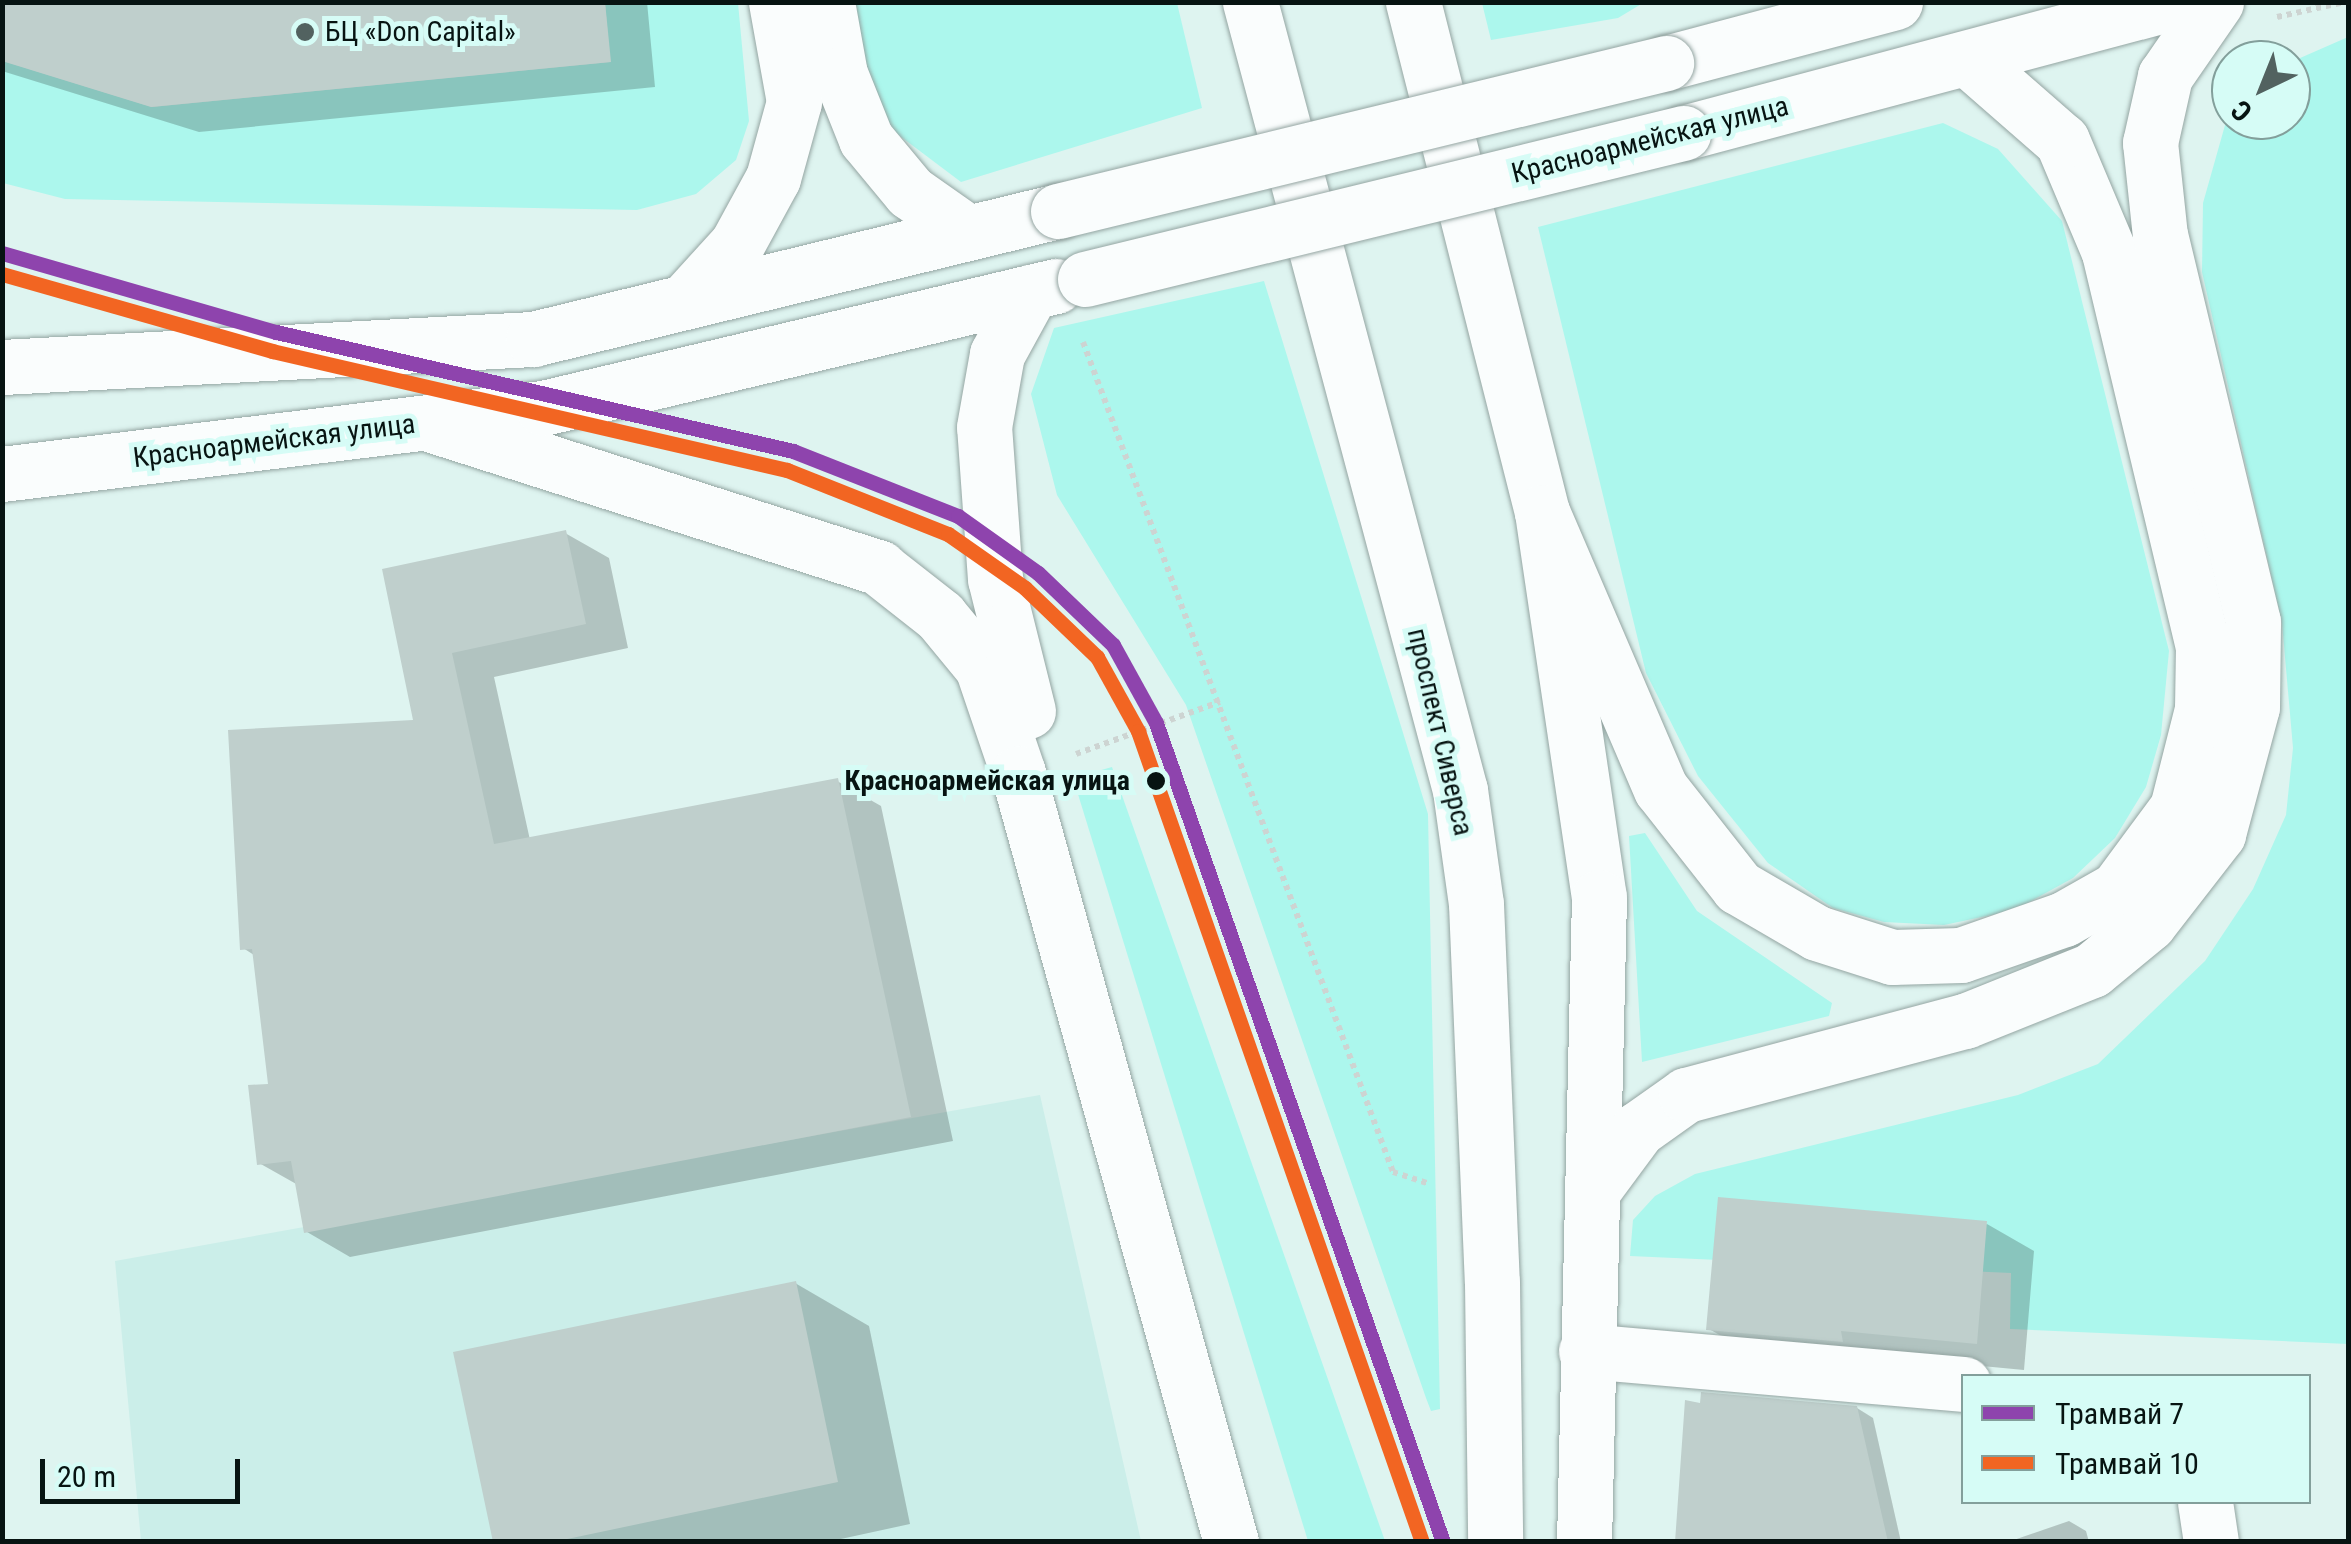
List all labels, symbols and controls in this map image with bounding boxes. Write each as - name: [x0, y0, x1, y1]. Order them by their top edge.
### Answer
- place label: БЦ «Don Capital»: [325, 15, 516, 49]
- marker: БЦ «Don Capital»: [294, 21, 316, 43]
- north arrow: [2211, 40, 2311, 140]
- street label: Красноармейская улица: [1508, 89, 1792, 191]
- text: С: [2224, 93, 2259, 128]
- street label: Красноармейская улица: [131, 407, 417, 475]
- street label: проспект Сиверса: [1400, 625, 1480, 839]
- place label: Красноармейская улица: [845, 764, 1130, 798]
- marker: Красноармейская улица: [1139, 764, 1173, 798]
- legend: [1961, 1374, 2311, 1504]
- text: Трамвай 7: [2055, 1396, 2184, 1431]
- scale bar: [45, 1439, 245, 1501]
- text: Трамвай 10: [2055, 1446, 2199, 1481]
- text: 20 m: [57, 1459, 116, 1494]

